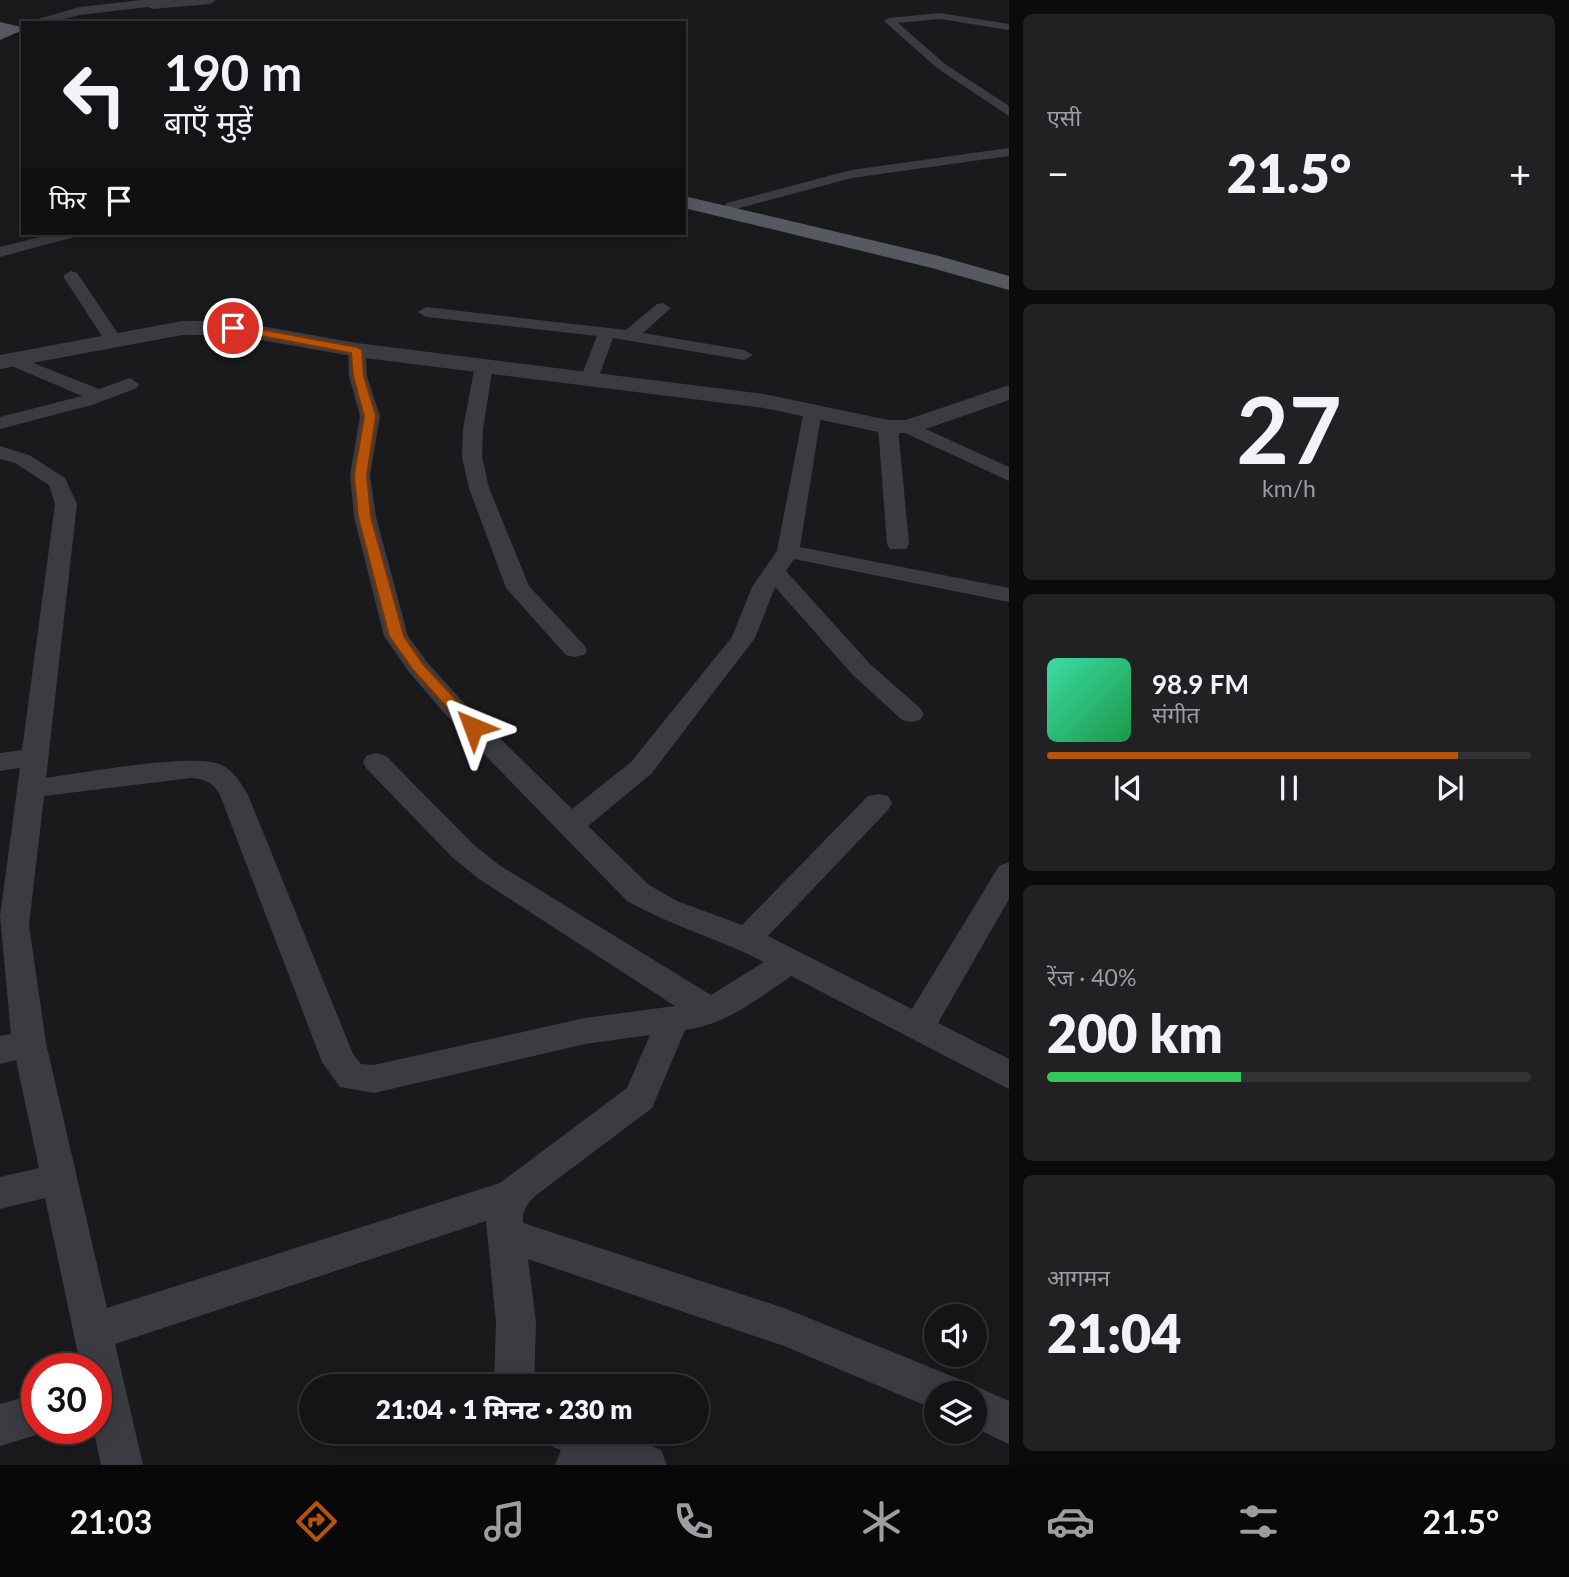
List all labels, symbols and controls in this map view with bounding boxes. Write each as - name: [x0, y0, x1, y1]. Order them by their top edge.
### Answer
- text: 190 m: [164, 43, 302, 101]
- icon: left: [49, 49, 140, 140]
- text: बाएँ मुड़ें: [164, 102, 253, 141]
- text: एसी: [1047, 103, 1081, 131]
- text: 21.5°: [1227, 142, 1351, 204]
- text: −: [1047, 150, 1069, 196]
- text: +: [1509, 150, 1531, 196]
- icon: arrive: [100, 182, 138, 220]
- text: फिर: [49, 183, 86, 215]
- pin: [203, 298, 263, 358]
- icon: arrive: [214, 309, 252, 347]
- text: 27: [1236, 374, 1342, 483]
- text: km/h: [1262, 474, 1316, 502]
- text: 98.9 FM: [1152, 668, 1249, 700]
- position arrow: [436, 690, 510, 764]
- text: संगीत: [1152, 700, 1200, 728]
- icon: previous: [1109, 769, 1147, 807]
- icon: pause: [1270, 769, 1308, 807]
- icon: next: [1431, 769, 1469, 807]
- text: रेंज · 40%: [1047, 963, 1136, 991]
- text: 200 km: [1047, 1002, 1223, 1064]
- text: आगमन: [1047, 1263, 1110, 1291]
- text: 21:04: [1047, 1302, 1181, 1364]
- map controls: [924, 1304, 987, 1444]
- button: sound: [924, 1304, 987, 1367]
- speed limit sign: 30: [21, 1353, 112, 1444]
- button: layers: [924, 1381, 987, 1444]
- text: 21:04 · 1 मिनट · 230 m: [376, 1393, 632, 1425]
- icon: directions: [292, 1497, 341, 1546]
- icon: music: [480, 1497, 529, 1546]
- icon: phone: [669, 1497, 718, 1546]
- icon: climate: [857, 1497, 906, 1546]
- icon: car: [1046, 1497, 1095, 1546]
- icon: filters: [1234, 1497, 1283, 1546]
- text: 21:03: [70, 1502, 152, 1541]
- text: 21.5°: [1423, 1502, 1499, 1541]

